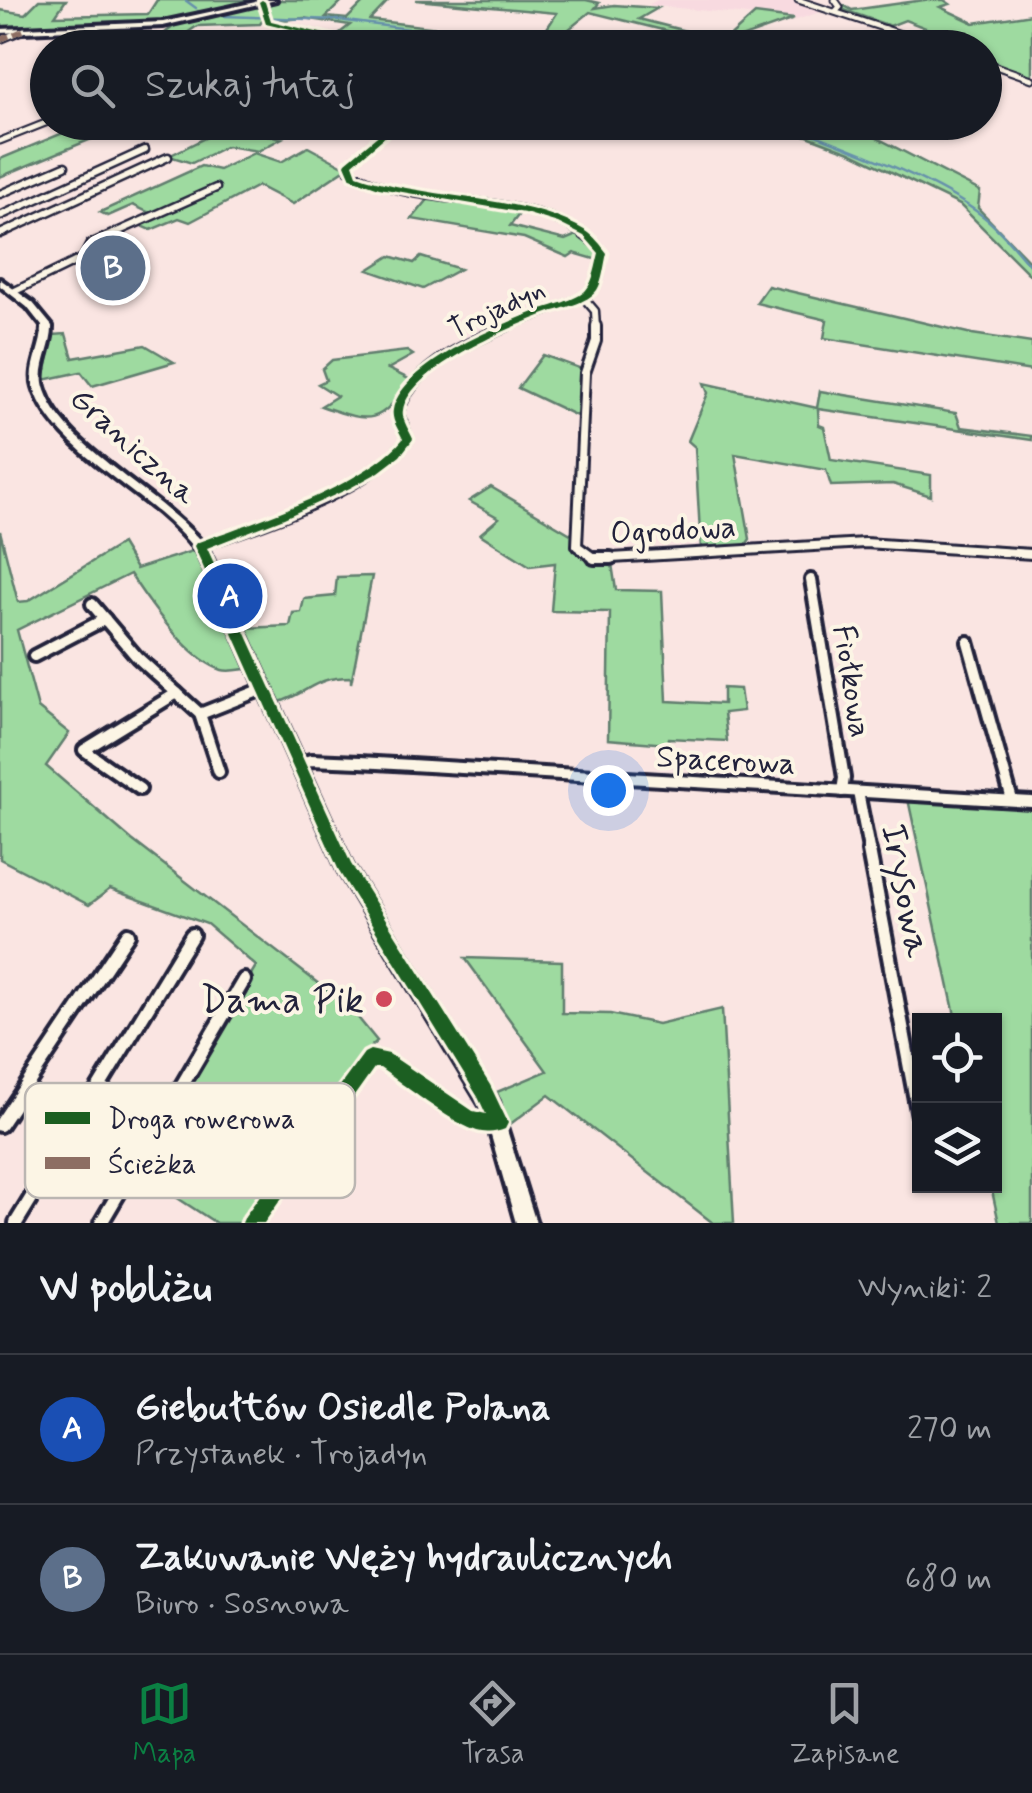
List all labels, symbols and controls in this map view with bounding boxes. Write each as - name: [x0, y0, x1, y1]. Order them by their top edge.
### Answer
- search box: [30, 30, 1002, 140]
- icon: search: [65, 58, 120, 113]
- text: Szukaj tutaj: [145, 61, 355, 110]
- pin: B: [80, 230, 146, 306]
- street label: Trojadyn: [443, 272, 551, 349]
- street label: Graniczna: [60, 378, 206, 515]
- street label: Ogrodowa: [609, 507, 737, 555]
- pin: A: [198, 558, 262, 634]
- street label: Fiołkowa: [821, 622, 881, 741]
- street label: Spacerowa: [655, 736, 797, 786]
- your location: [583, 765, 634, 816]
- street label: Irysowa: [868, 820, 942, 962]
- place label: Dama Pik: [200, 977, 364, 1026]
- marker: Dama Pik: [373, 988, 395, 1010]
- map controls: [912, 1013, 1002, 1193]
- button: locate: [912, 1013, 1002, 1103]
- legend: [25, 1083, 355, 1198]
- text: Droga rowerowa: [108, 1102, 295, 1139]
- button: layers: [912, 1103, 1002, 1193]
- text: Ścieżka: [108, 1146, 197, 1184]
- text: W pobliżu: [40, 1261, 212, 1316]
- text: Wyniki: 2: [858, 1267, 992, 1309]
- text: Giebułtów Osiedle Polana: [135, 1384, 551, 1433]
- text: A: [62, 1408, 83, 1450]
- text: 270 m: [907, 1408, 992, 1450]
- text: Przystanek · Trojadyn: [135, 1433, 427, 1475]
- text: Zakuwanie Węży hydraulicznych: [135, 1534, 673, 1583]
- text: B: [62, 1558, 83, 1600]
- text: 680 m: [905, 1558, 992, 1600]
- text: Biuro · Sosnowa: [135, 1583, 349, 1625]
- tab: Mapa: [133, 1676, 196, 1773]
- tab: Trasa: [461, 1676, 525, 1773]
- tab: Zapisane: [790, 1676, 899, 1773]

